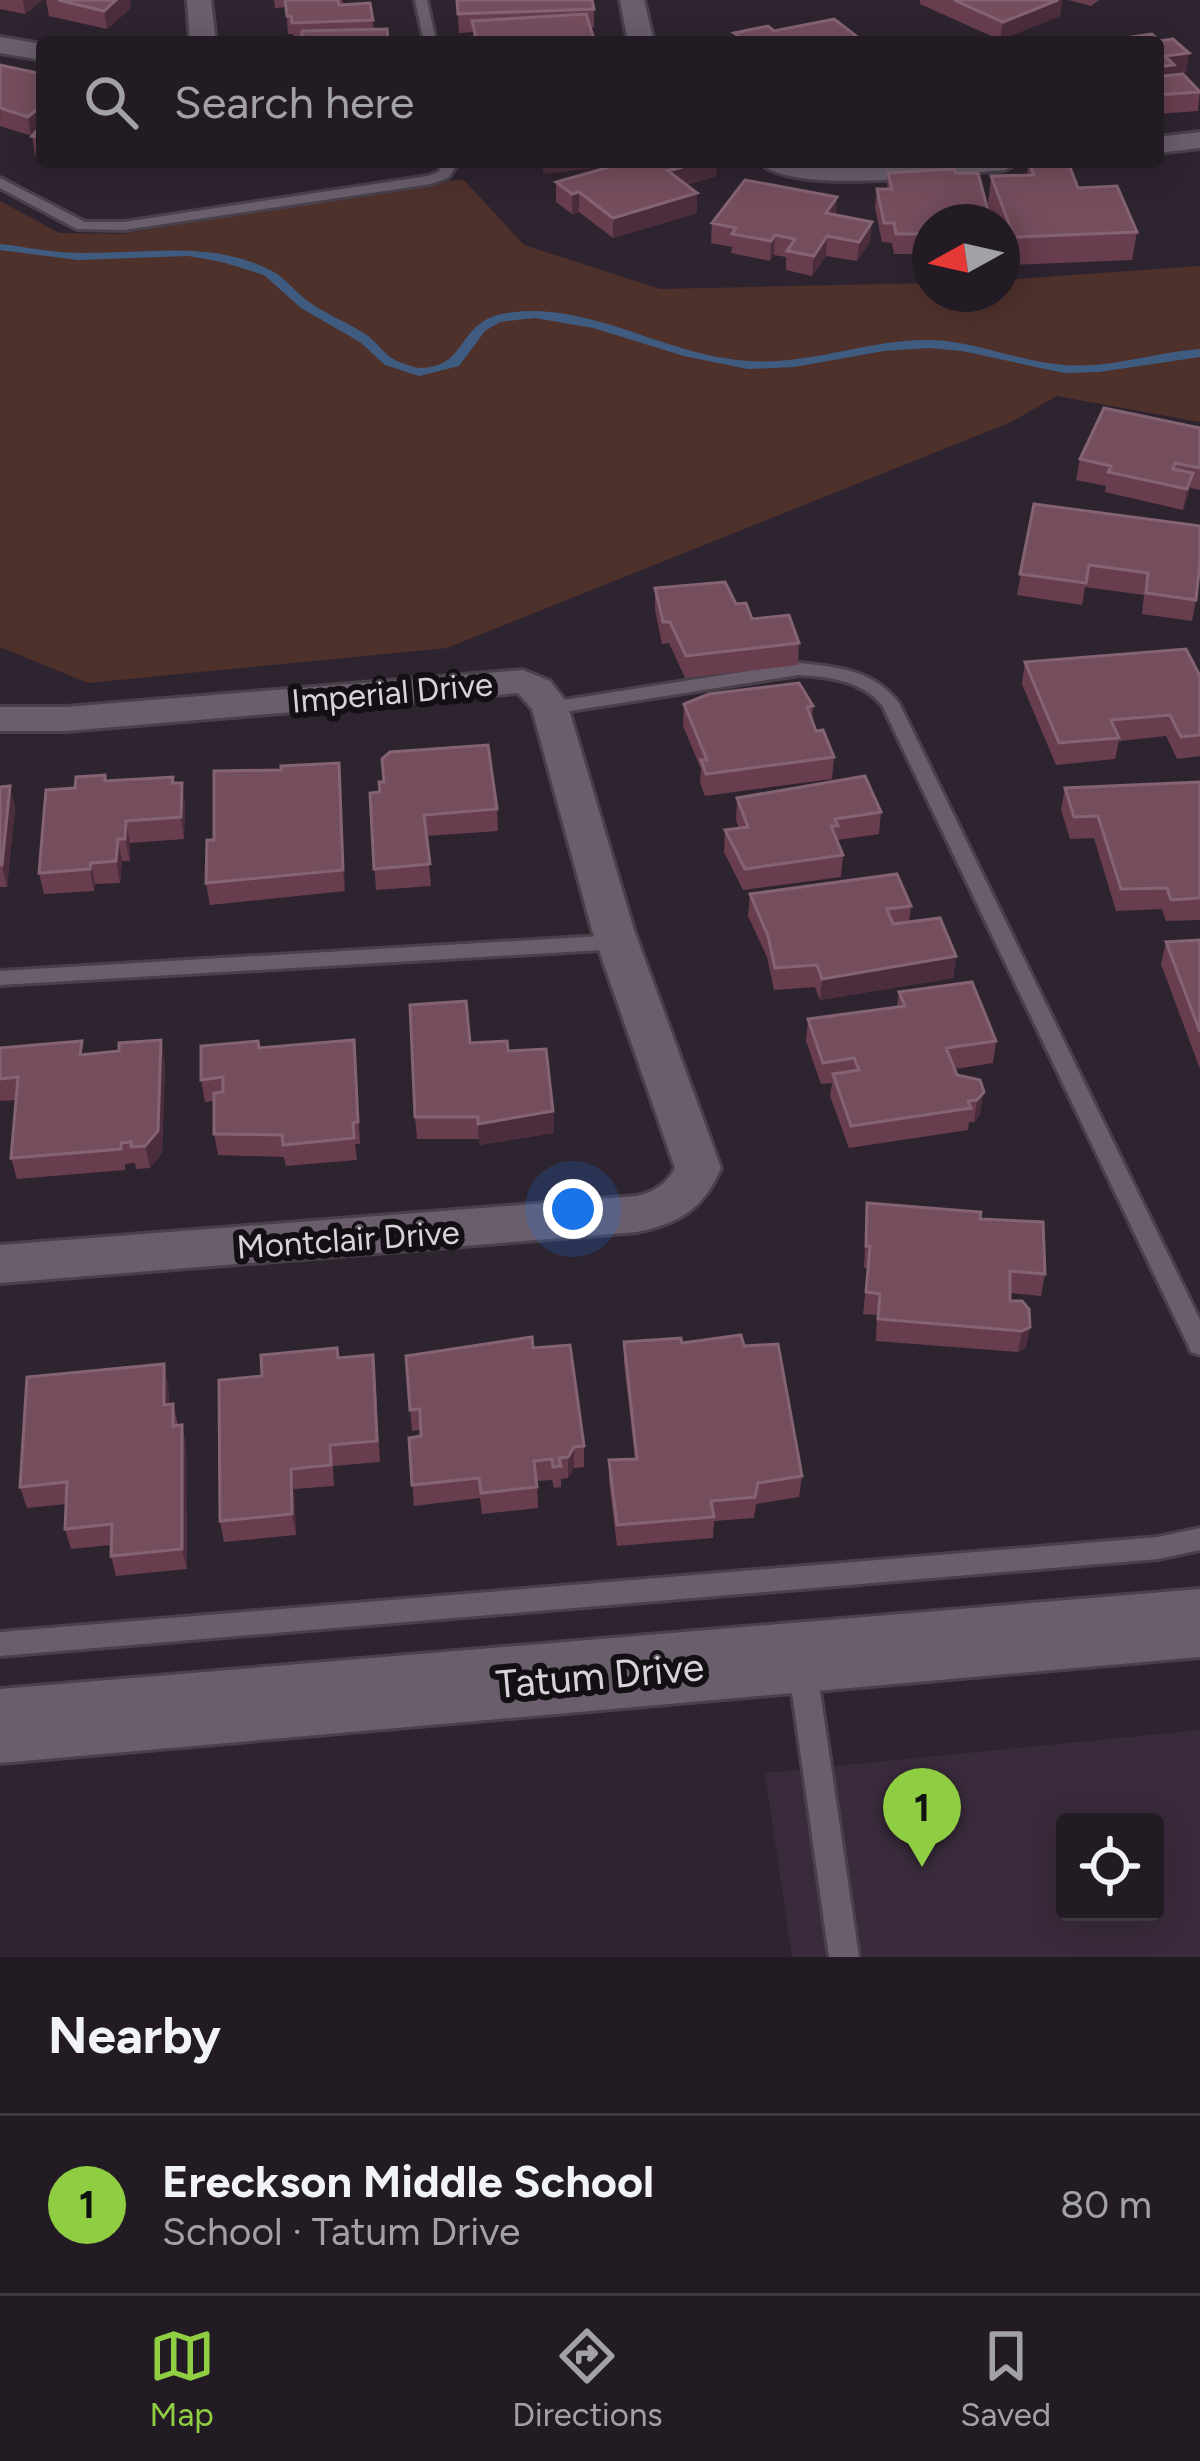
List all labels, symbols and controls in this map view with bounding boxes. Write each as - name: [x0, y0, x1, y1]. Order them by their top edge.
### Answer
- search box: [36, 36, 1164, 168]
- icon: search: [78, 69, 144, 135]
- text: Search here: [174, 75, 414, 129]
- north arrow: [912, 204, 1020, 312]
- street label: Imperial Drive: [290, 664, 494, 721]
- your location: [543, 1179, 603, 1239]
- street label: Montclair Drive: [235, 1212, 461, 1267]
- street label: Tatum Drive: [494, 1643, 706, 1708]
- pin: 1: [883, 1768, 961, 1867]
- map controls: [1056, 1813, 1164, 1921]
- button: locate: [1056, 1813, 1164, 1921]
- text: Nearby: [48, 2005, 221, 2066]
- text: Ereckson Middle School: [162, 2154, 654, 2208]
- text: 1: [79, 2181, 95, 2228]
- text: 80 m: [1060, 2181, 1152, 2228]
- text: School · Tatum Drive: [162, 2208, 520, 2255]
- tab: Map: [149, 2323, 215, 2434]
- tab: Directions: [512, 2323, 663, 2434]
- tab: Saved: [960, 2323, 1051, 2434]

